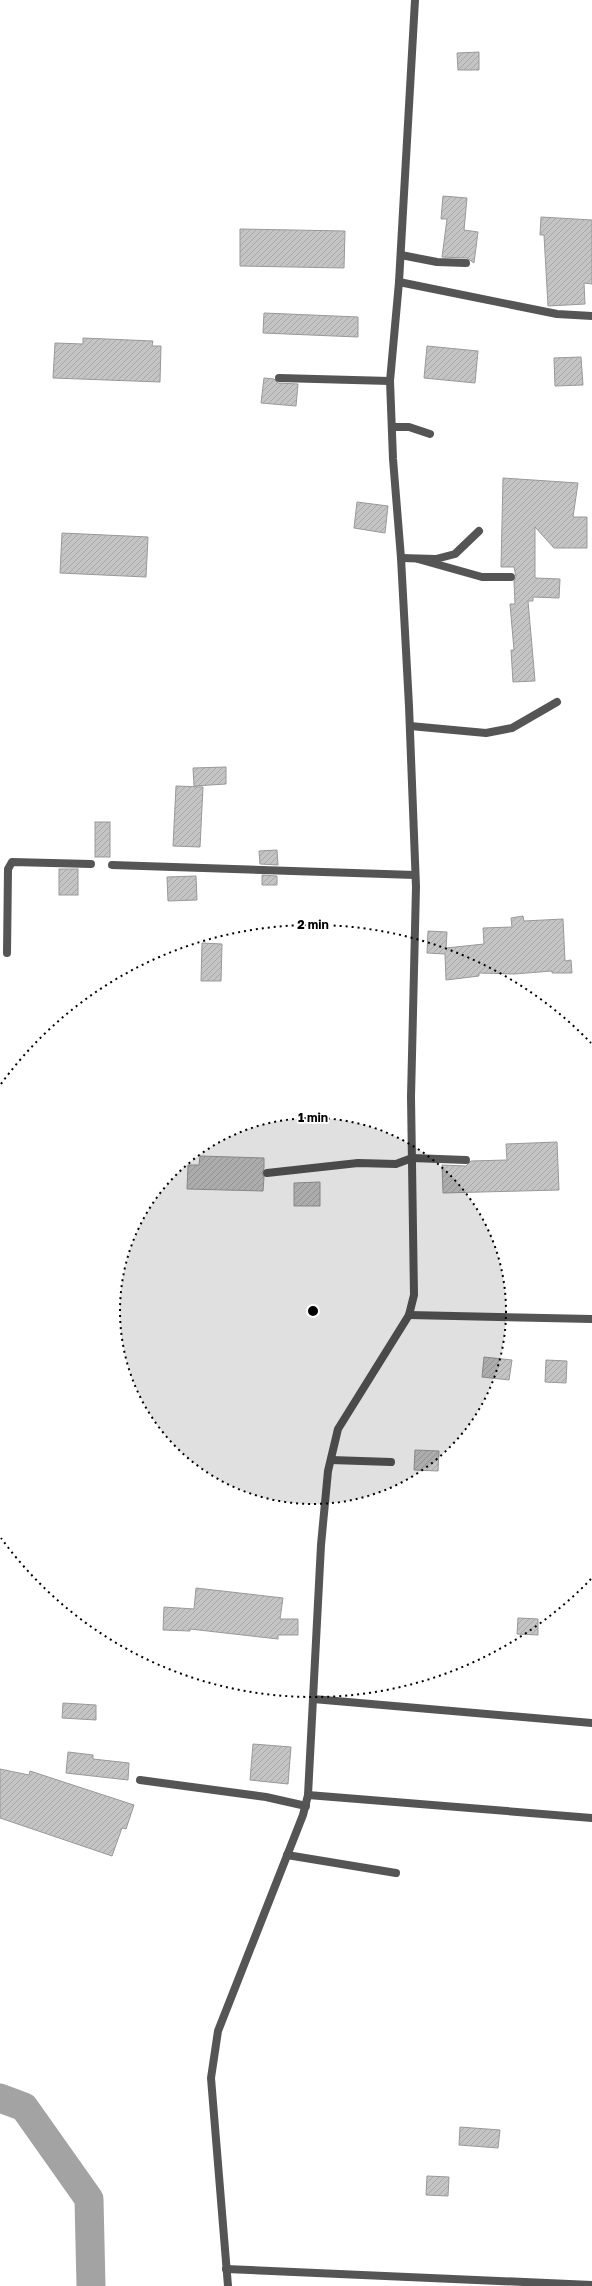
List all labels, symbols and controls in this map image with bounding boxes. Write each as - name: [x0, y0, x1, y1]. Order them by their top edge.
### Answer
- text: 2 min: [297, 917, 329, 932]
- text: 1 min: [298, 1110, 328, 1125]
- centre of rings: [306, 1304, 320, 1318]

